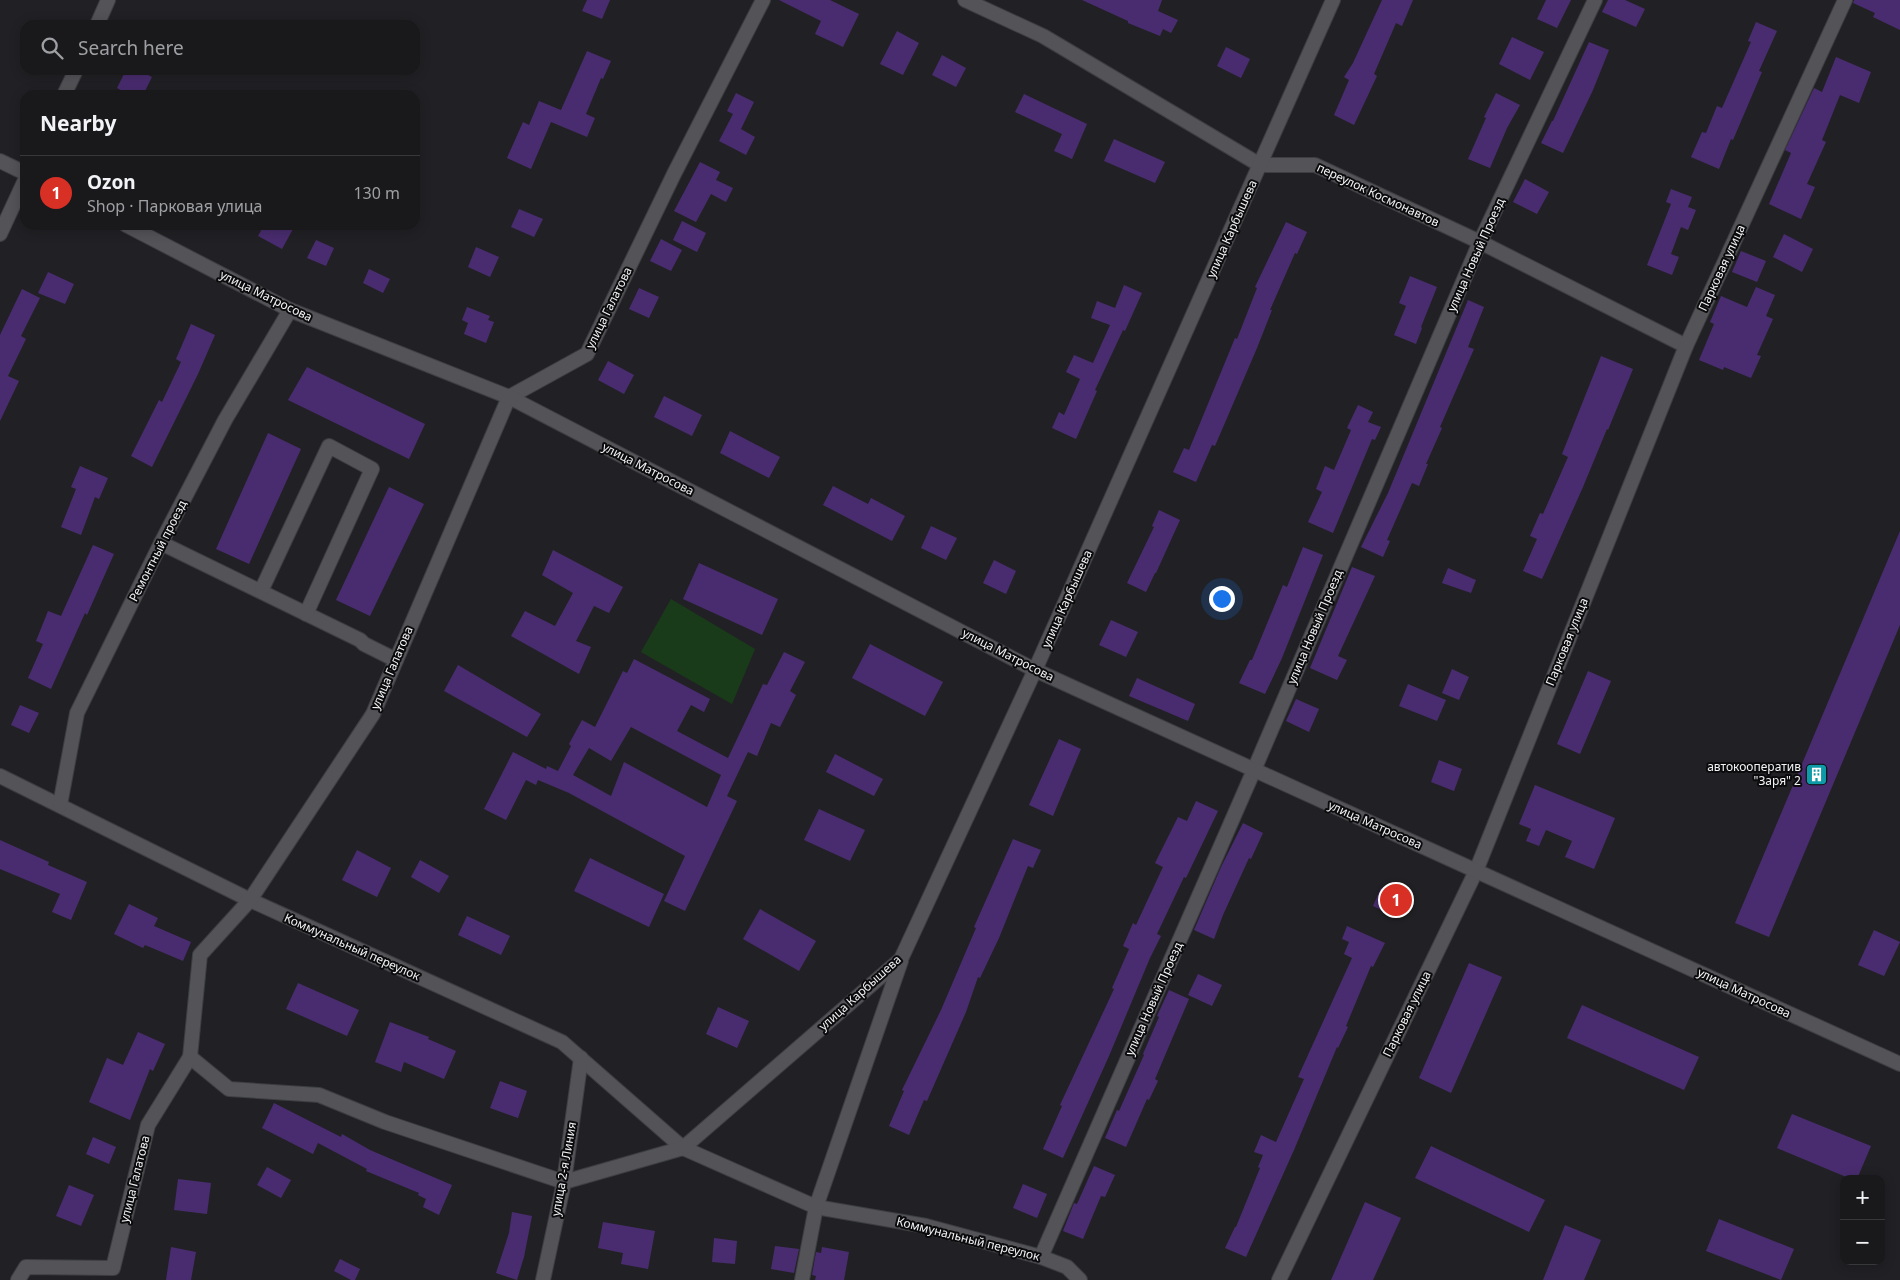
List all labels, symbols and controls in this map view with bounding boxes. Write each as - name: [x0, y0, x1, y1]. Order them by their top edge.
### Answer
- search box: [20, 20, 420, 75]
- icon: search: [38, 34, 66, 62]
- text: Search here: [78, 35, 184, 61]
- text: Nearby: [40, 109, 116, 137]
- street label: переулок Космонавтов: [1314, 159, 1442, 231]
- text: Ozon: [87, 169, 136, 195]
- street label: улица Карбышева: [1202, 177, 1261, 280]
- text: 1: [51, 182, 61, 204]
- text: 130 m: [353, 182, 400, 204]
- text: Shop · Парковая улица: [87, 195, 263, 217]
- street label: улица Новый Проезд: [1443, 195, 1509, 314]
- street label: Парковая улица: [1694, 222, 1749, 314]
- street label: улица Галатова: [581, 264, 636, 352]
- street label: улица Матросова: [217, 266, 315, 325]
- street label: улица Матросова: [599, 438, 697, 499]
- street label: Ремонтный проезд: [125, 497, 191, 604]
- street label: улица Карбышева: [1037, 547, 1096, 650]
- street label: улица Новый Проезд: [1283, 566, 1347, 687]
- your location: [1209, 586, 1235, 612]
- street label: Парковая улица: [1541, 595, 1592, 688]
- street label: улица Галатова: [366, 623, 417, 712]
- street label: улица Матросова: [959, 624, 1057, 685]
- place label: автокооператив "Заря" 2: [1707, 758, 1801, 789]
- building icon: автокооператив "Заря" 2: [1805, 762, 1829, 786]
- street label: улица Матросова: [1326, 796, 1425, 853]
- pin: 1: [1380, 881, 1412, 919]
- street label: Коммунальный переулок: [282, 909, 423, 984]
- street label: улица Новый Проезд: [1121, 939, 1187, 1058]
- street label: улица Карбышева: [815, 951, 905, 1034]
- street label: улица Матросова: [1695, 964, 1794, 1022]
- street label: Парковая улица: [1378, 968, 1435, 1060]
- street label: улица 2-я Линия: [547, 1120, 580, 1217]
- street label: улица Галатова: [115, 1134, 154, 1224]
- map controls: [1840, 1175, 1885, 1265]
- button: +: [1840, 1175, 1885, 1220]
- street label: Коммунальный переулок: [895, 1212, 1042, 1265]
- button: −: [1840, 1220, 1885, 1265]

